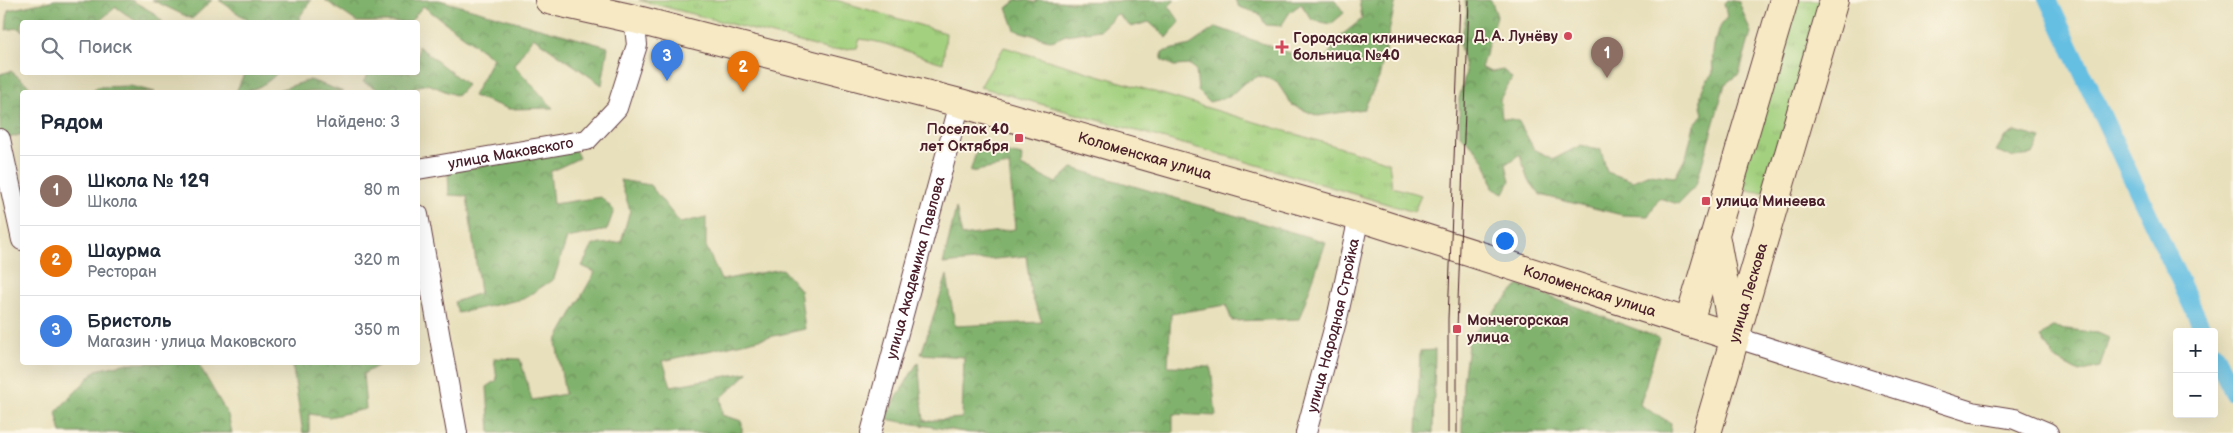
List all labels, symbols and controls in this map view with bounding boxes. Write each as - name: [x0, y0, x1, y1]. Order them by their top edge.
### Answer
- search box: [20, 20, 420, 75]
- place label: Д. А. Лунёву: [1474, 27, 1559, 46]
- place label: Городская клиническая больница №40: [1293, 29, 1463, 65]
- marker: Д. А. Лунёву: [1562, 30, 1574, 42]
- icon: search: [38, 34, 66, 62]
- text: Поиск: [78, 36, 132, 59]
- pin: 1: [1591, 37, 1623, 78]
- pin: 3: [651, 40, 683, 81]
- marker: Городская клиническая больница №40: [1275, 40, 1289, 54]
- pin: 2: [727, 51, 759, 92]
- text: Рядом: [40, 110, 103, 135]
- text: Найдено: 3: [316, 113, 400, 132]
- place label: Поселок 40 лет Октября: [919, 120, 1009, 156]
- street label: Коломенская улица: [1076, 128, 1214, 184]
- marker: Поселок 40 лет Октября: [1013, 132, 1025, 144]
- street label: улица Маковского: [447, 133, 575, 173]
- text: Школа № 129: [87, 170, 210, 193]
- street label: улица Академика Павлова: [882, 174, 949, 362]
- text: 1: [53, 181, 59, 200]
- text: 80 m: [364, 181, 400, 200]
- place label: улица Минеева: [1716, 192, 1826, 211]
- text: Школа: [87, 193, 137, 212]
- marker: улица Минеева: [1700, 195, 1712, 207]
- your location: [1492, 228, 1518, 254]
- street label: улица Народная Стройка: [1302, 236, 1364, 415]
- text: Шаурма: [87, 240, 161, 263]
- street label: улица Лескова: [1724, 241, 1772, 345]
- text: 2: [51, 251, 61, 270]
- text: 320 m: [354, 251, 400, 270]
- street label: Коломенская улица: [1521, 261, 1659, 321]
- text: Ресторан: [87, 263, 157, 282]
- text: Бристоль: [87, 310, 171, 333]
- place label: Мончегорская улица: [1467, 311, 1569, 347]
- text: 3: [51, 321, 61, 340]
- text: 350 m: [354, 321, 400, 340]
- marker: Мончегорская улица: [1451, 323, 1463, 335]
- map controls: [2173, 328, 2218, 418]
- button: +: [2173, 328, 2218, 373]
- text: Магазин · улица Маковского: [87, 333, 296, 352]
- button: −: [2173, 373, 2218, 418]

